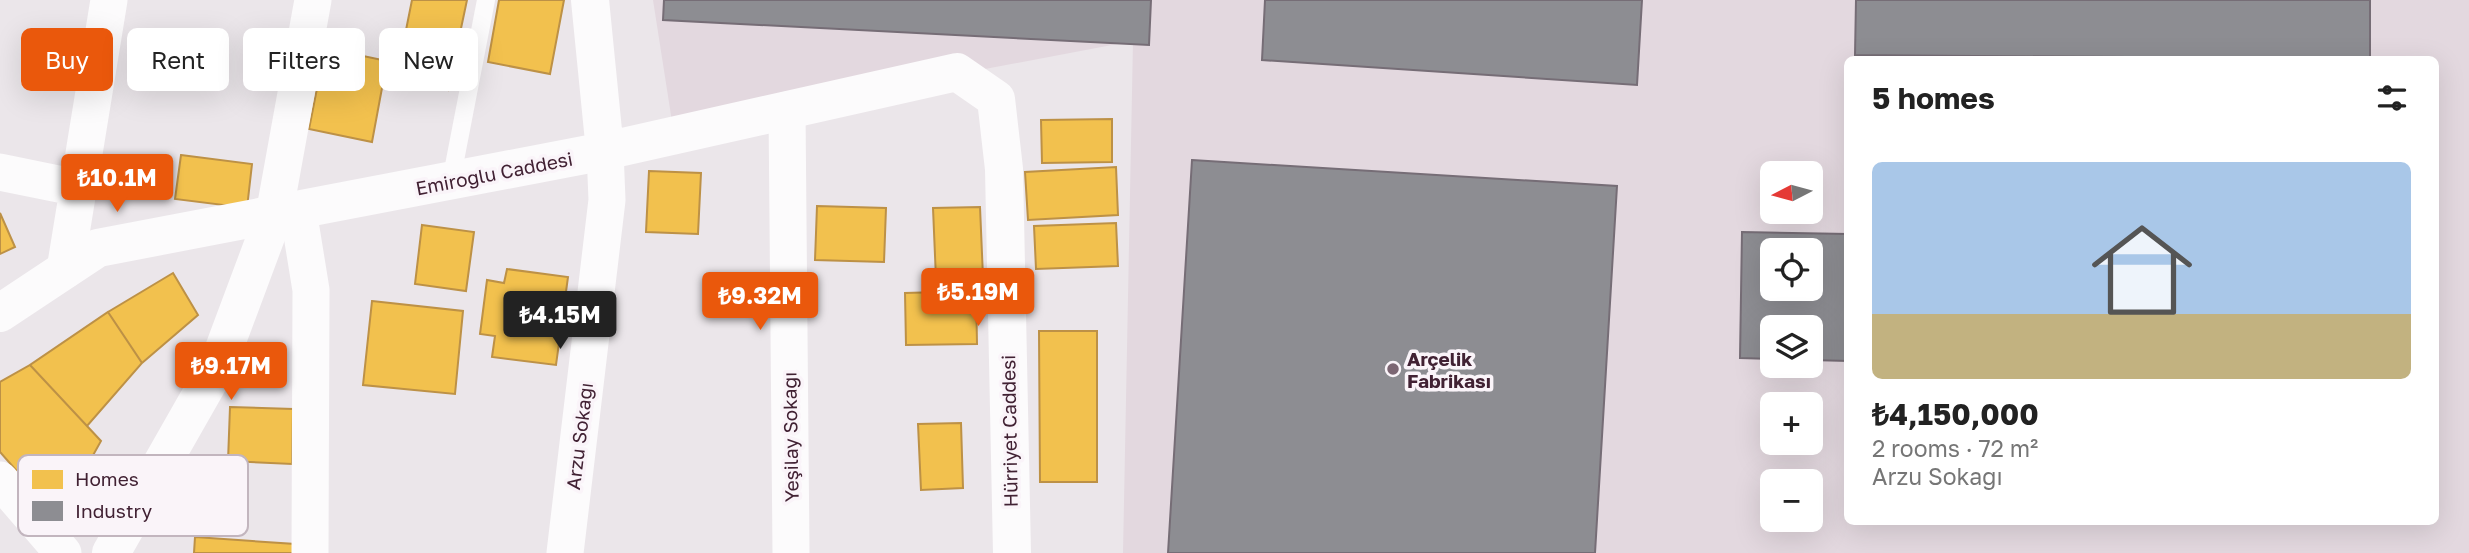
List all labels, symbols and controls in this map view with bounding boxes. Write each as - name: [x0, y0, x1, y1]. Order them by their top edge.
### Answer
- chip: Buy: [21, 28, 113, 91]
- chip: Rent: [127, 28, 229, 91]
- chip: Filters: [243, 28, 365, 91]
- chip: New: [379, 28, 478, 91]
- icon: filters: [2373, 79, 2411, 117]
- text: 5 homes: [1872, 80, 1995, 116]
- street label: Emiroğlu Caddesi: [414, 147, 574, 199]
- pin: ₺10.1M: [60, 154, 174, 214]
- north arrow: [1760, 161, 1824, 224]
- map controls: [1760, 161, 1823, 532]
- text: ₺10.1M: [77, 163, 157, 191]
- icon: home: [2079, 207, 2205, 333]
- button: locate: [1760, 238, 1823, 301]
- pin: ₺5.19M: [921, 268, 1035, 328]
- pin: ₺9.32M: [703, 272, 817, 332]
- text: ₺5.19M: [937, 277, 1019, 305]
- text: ₺9.32M: [718, 281, 802, 309]
- pin: ₺4.15M: [503, 292, 617, 351]
- text: ₺4.15M: [519, 300, 601, 328]
- button: layers: [1760, 315, 1823, 378]
- pin: ₺9.17M: [174, 342, 288, 402]
- place label: Arçelik Fabrikası: [1407, 347, 1491, 392]
- text: ₺9.17M: [191, 351, 271, 379]
- street label: Hürriyet Caddesi: [996, 354, 1022, 508]
- marker: Arçelik Fabrikası: [1385, 361, 1401, 377]
- street label: Yeşilay Sokağı: [777, 372, 803, 502]
- street label: Arzu Sokağı: [561, 381, 597, 491]
- button: +: [1760, 392, 1823, 455]
- text: ₺4,150,000: [1872, 396, 2039, 432]
- text: 2 rooms · 72 m²: [1872, 434, 2038, 462]
- legend: [18, 455, 248, 536]
- text: Arzu Sokağı: [1872, 462, 2003, 490]
- text: Homes: [75, 467, 139, 490]
- button: −: [1760, 469, 1823, 532]
- text: Industry: [75, 499, 152, 522]

